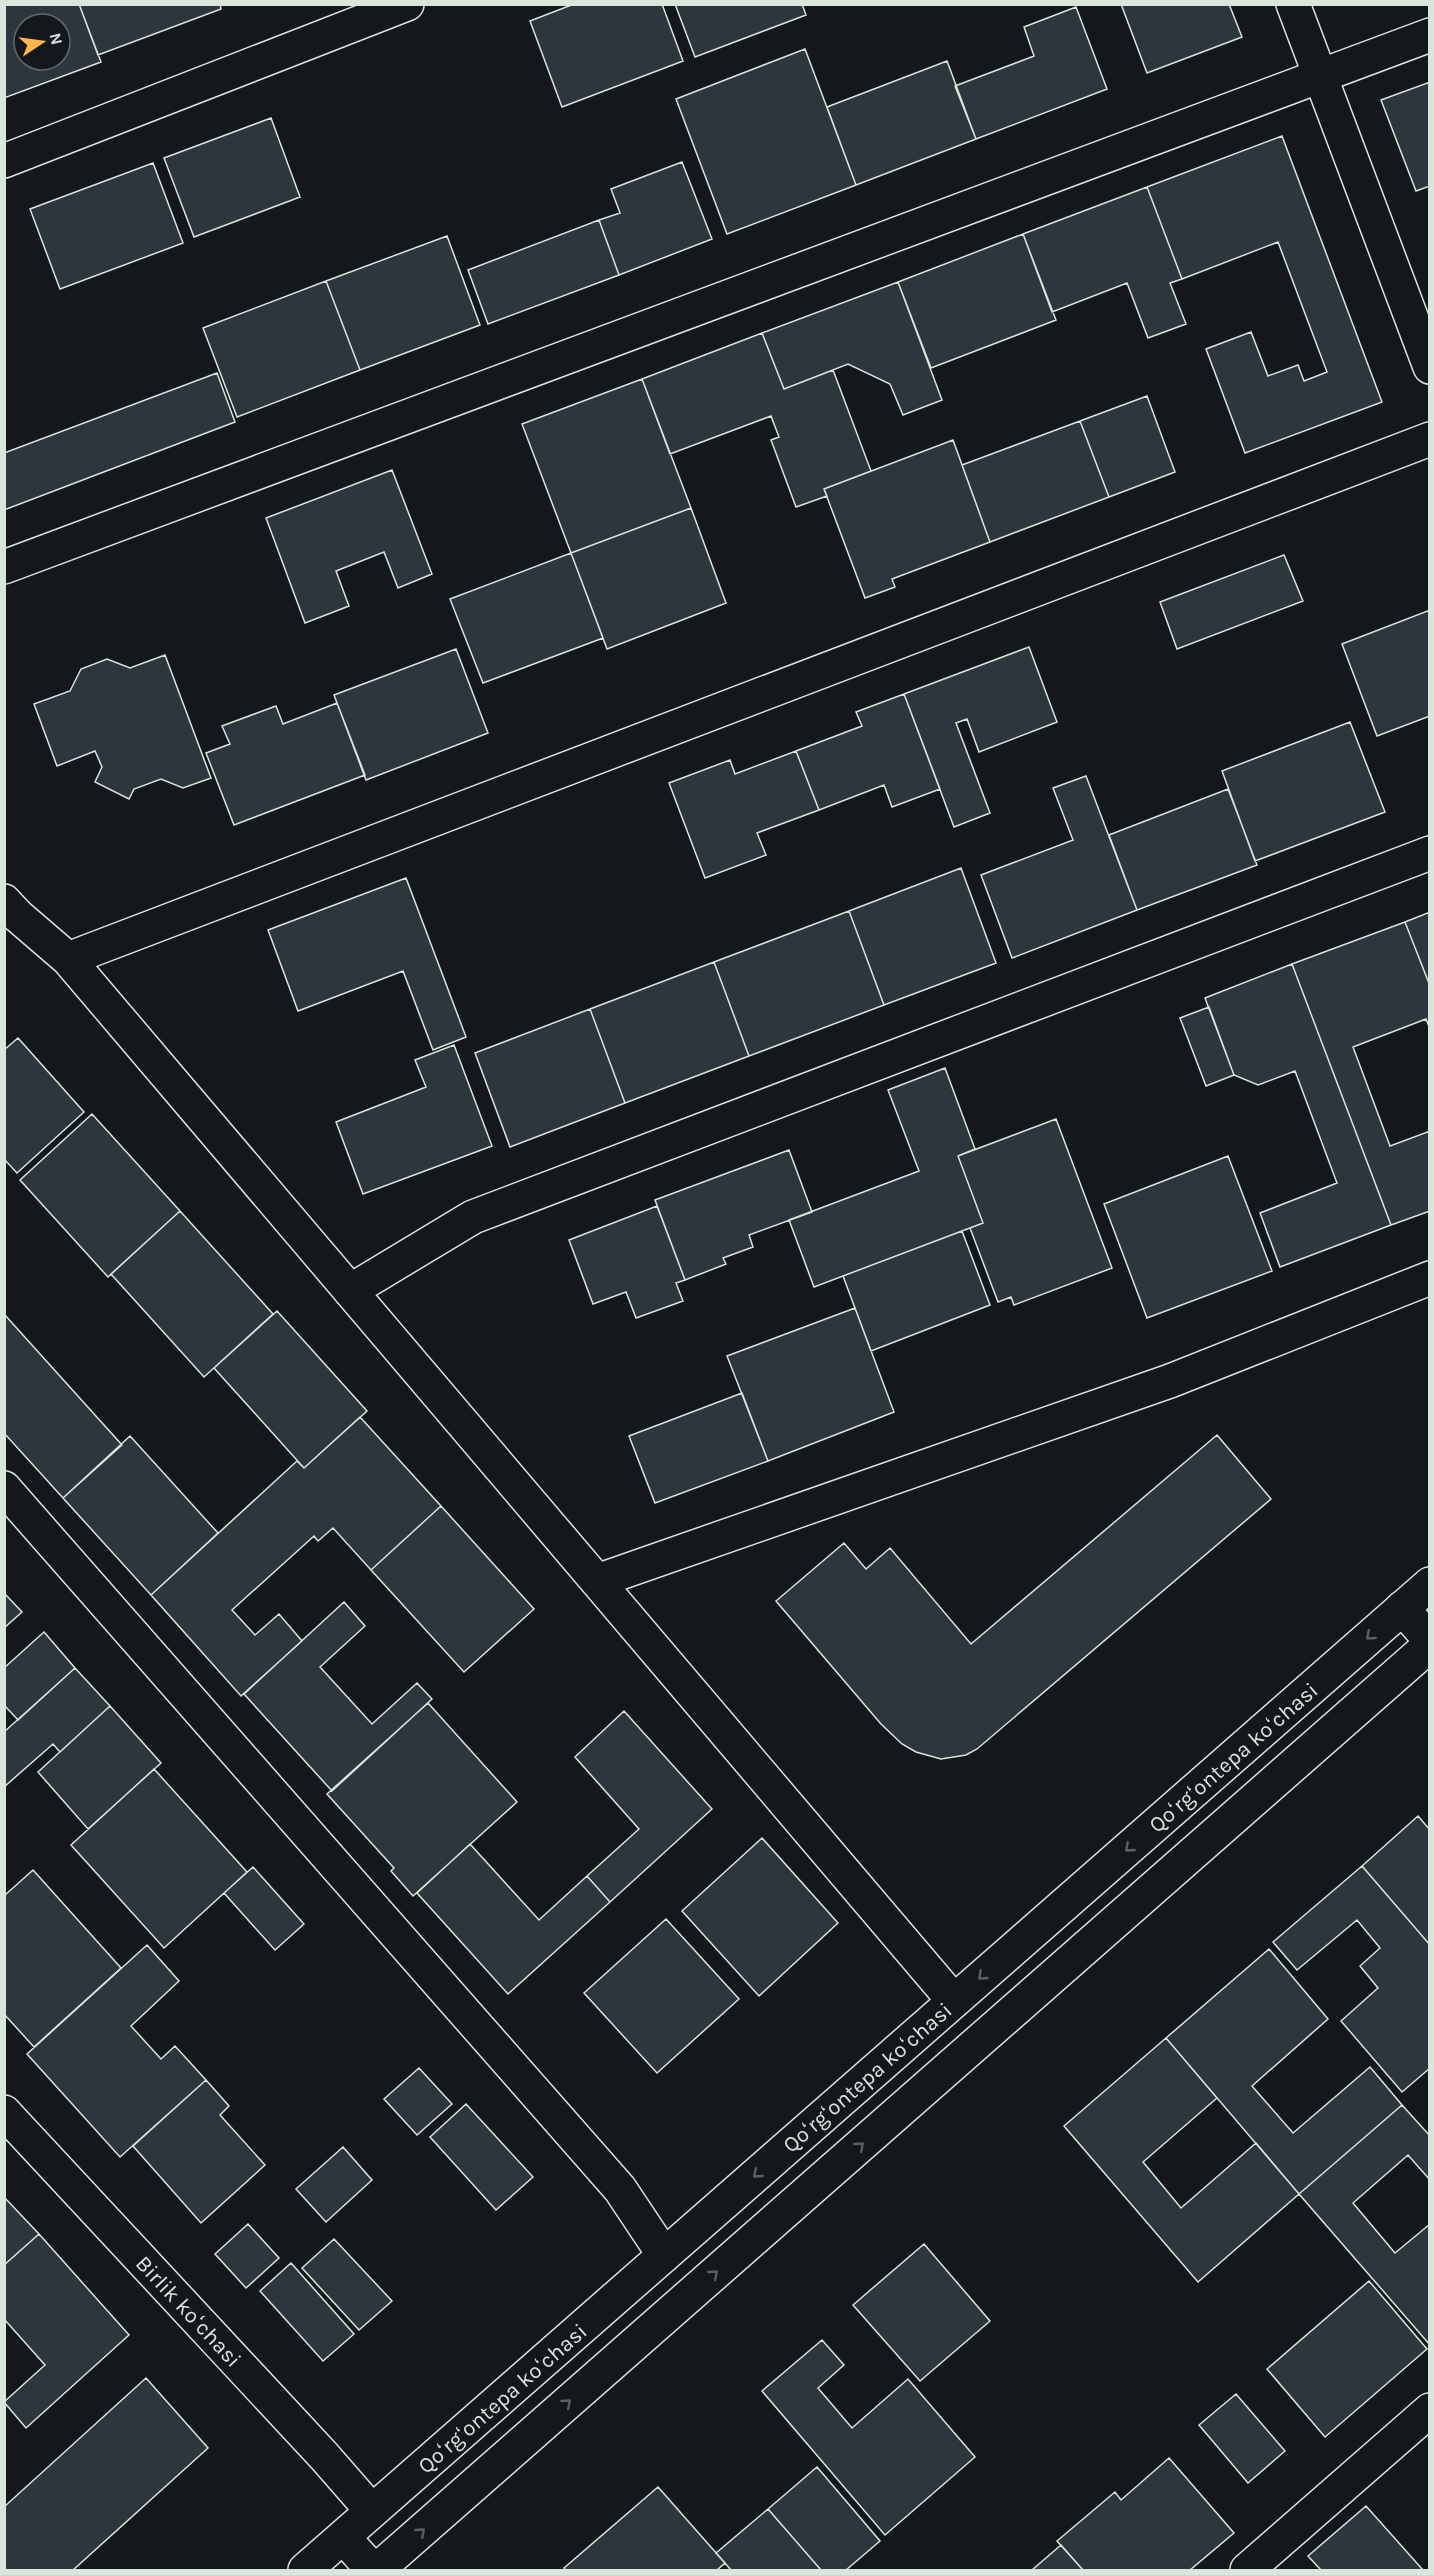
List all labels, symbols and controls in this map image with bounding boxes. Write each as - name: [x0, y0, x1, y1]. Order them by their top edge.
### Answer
- north arrow: [12, 12, 72, 72]
- text: N: [46, 31, 67, 46]
- one-way arrow: [1366, 1629, 1377, 1640]
- street label: Qoʻrgʻontepa koʻchasi: [1144, 1677, 1323, 1838]
- one-way arrow: [1125, 1841, 1135, 1852]
- one-way arrow: [978, 1969, 989, 1980]
- street label: Qoʻrgʻontepa koʻchasi: [778, 1997, 957, 2158]
- one-way arrow: [853, 2142, 864, 2153]
- one-way arrow: [753, 2167, 763, 2178]
- street label: Birlik koʻchasi: [130, 2251, 246, 2373]
- one-way arrow: [707, 2270, 718, 2281]
- street label: Qoʻrgʻontepa koʻchasi: [413, 2318, 592, 2479]
- one-way arrow: [560, 2399, 571, 2410]
- one-way arrow: [414, 2528, 425, 2539]

